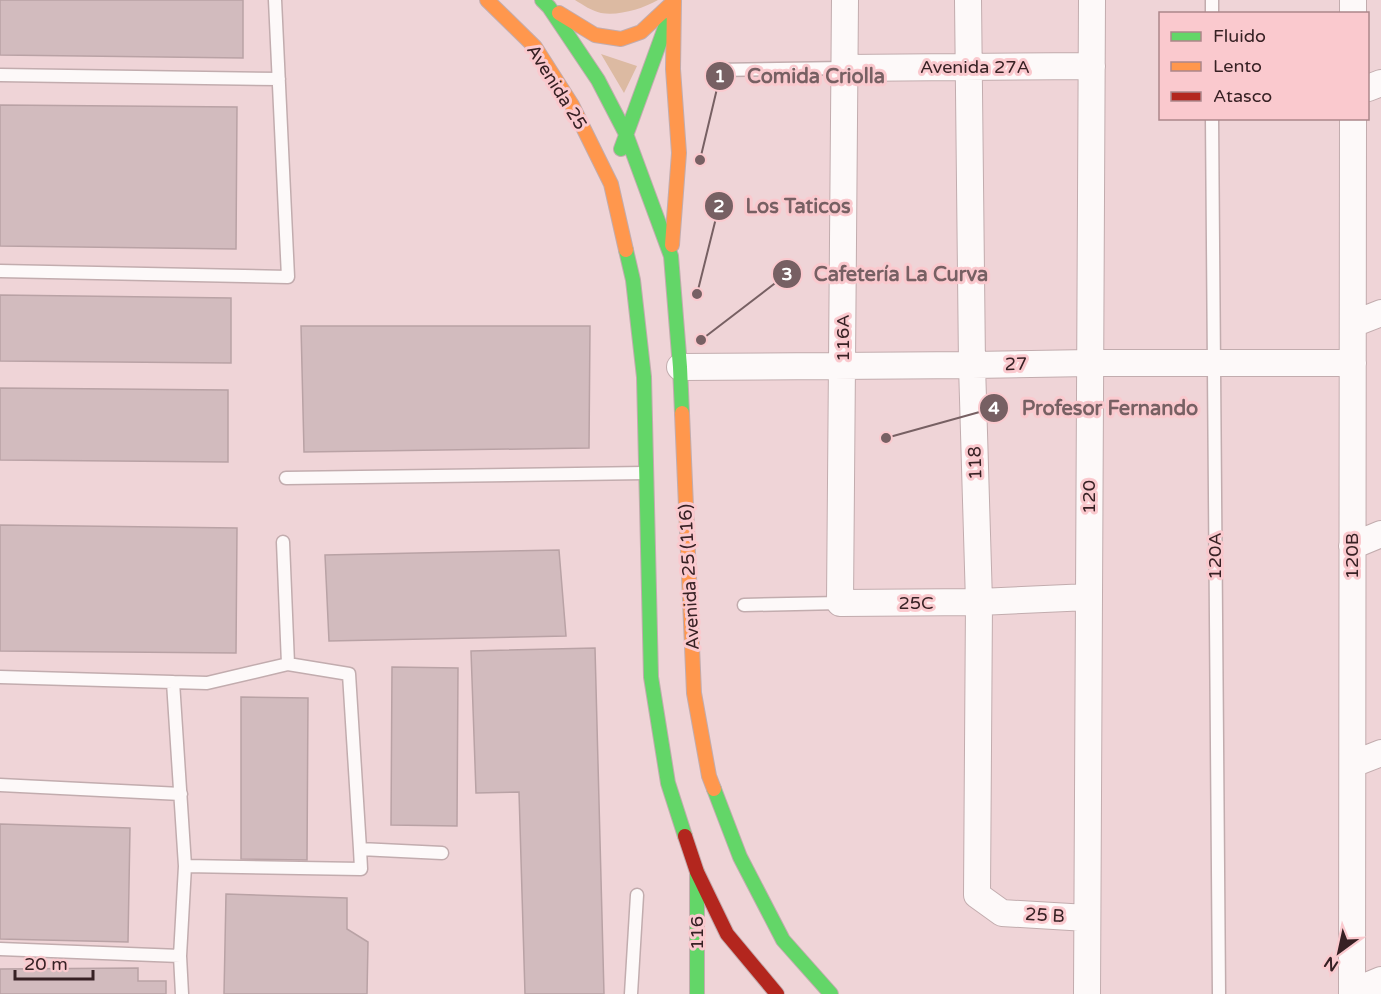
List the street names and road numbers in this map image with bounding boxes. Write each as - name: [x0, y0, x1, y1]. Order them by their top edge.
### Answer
- street label: Avenida 25: [522, 40, 592, 134]
- street label: Avenida 27A: [920, 56, 1030, 78]
- street label: 116A: [832, 314, 854, 362]
- street label: 27: [1005, 353, 1027, 375]
- street label: 118: [963, 446, 987, 480]
- street label: 120: [1078, 480, 1100, 514]
- street label: Avenida 25 (116): [674, 503, 704, 651]
- street label: 120A: [1204, 532, 1226, 580]
- street label: 120B: [1341, 533, 1363, 579]
- street label: 25C: [898, 592, 934, 614]
- street label: 25 B: [1025, 903, 1065, 927]
- street label: 116: [686, 916, 708, 950]

